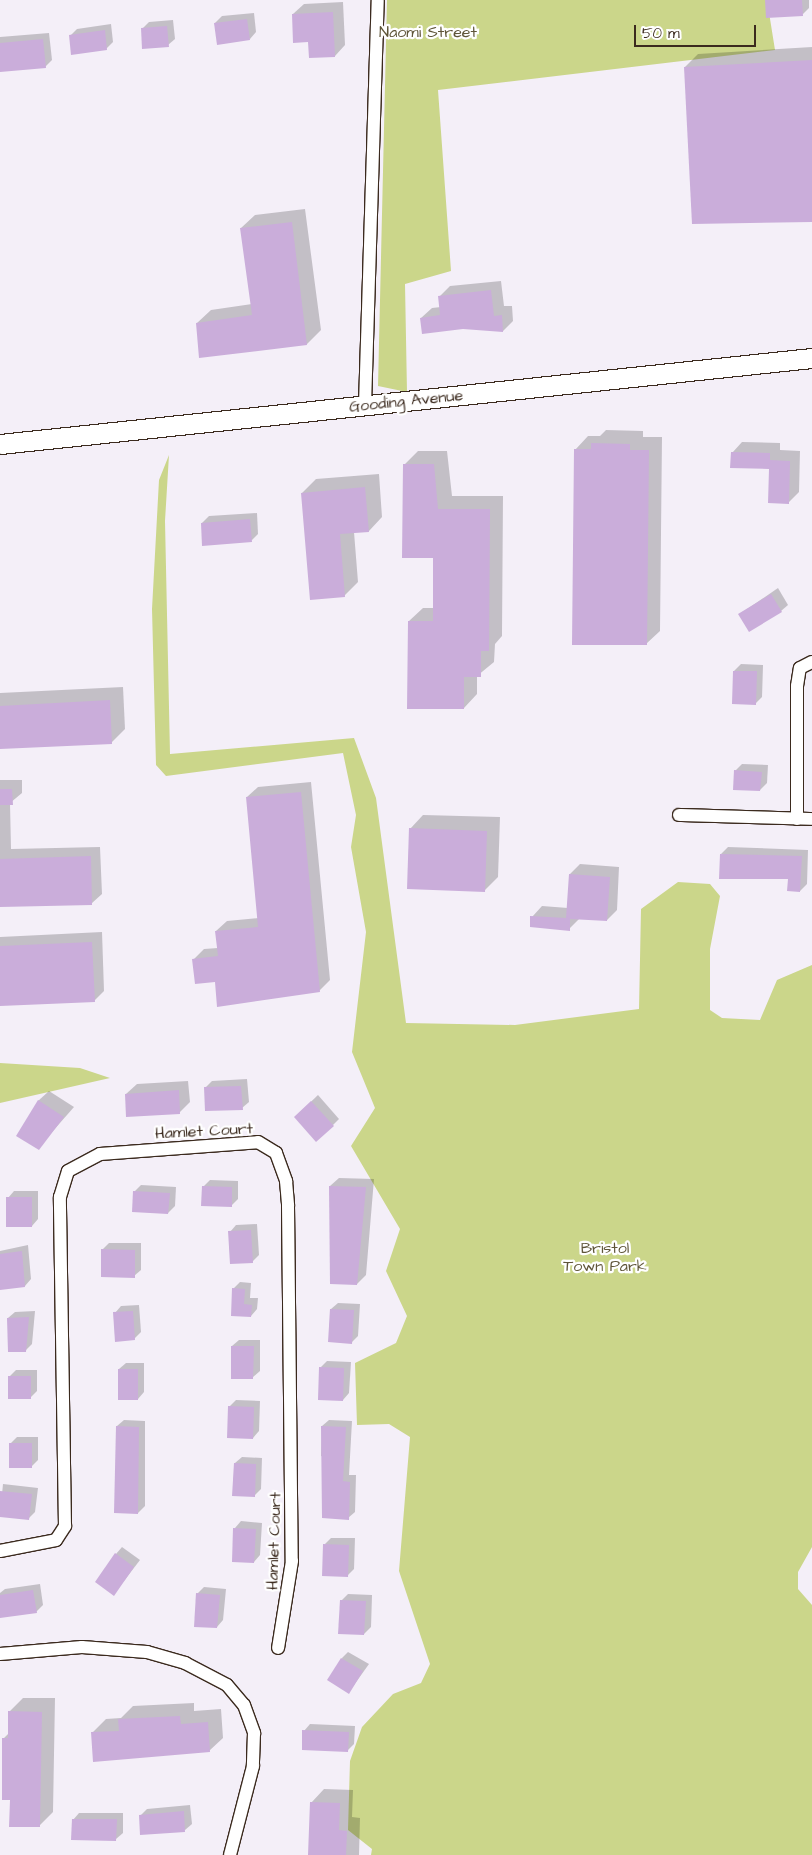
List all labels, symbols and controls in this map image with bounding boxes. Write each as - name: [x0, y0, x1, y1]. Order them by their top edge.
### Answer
- scale bar: [637, 15, 760, 47]
- park label: Naomi Street: [379, 22, 477, 42]
- text: 50 m: [642, 23, 680, 44]
- street label: Gooding Avenue: [348, 385, 464, 417]
- street label: Hamlet Court: [155, 1119, 253, 1143]
- park label: Bristol Town Park: [563, 1238, 647, 1276]
- street label: Hamlet Court: [263, 1492, 285, 1590]

